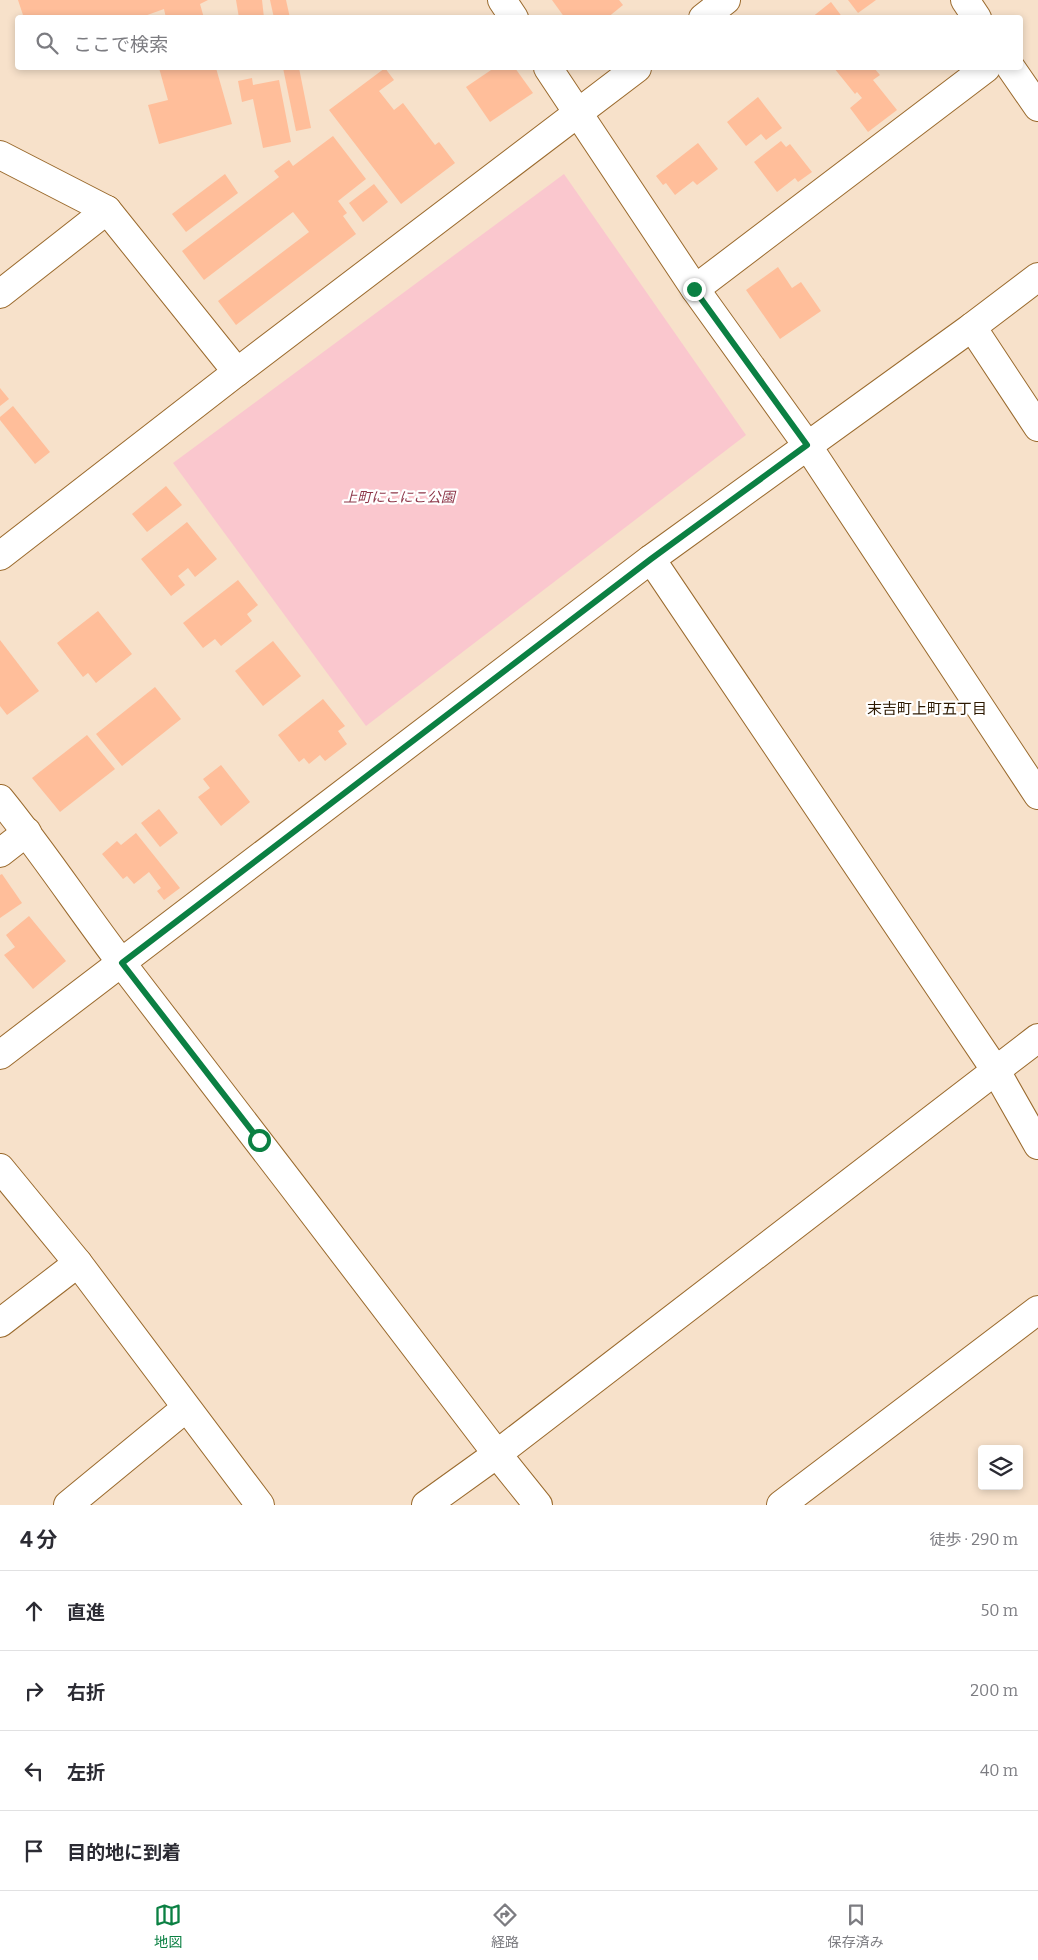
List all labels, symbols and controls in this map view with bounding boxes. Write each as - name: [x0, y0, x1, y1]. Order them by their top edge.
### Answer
- search box: [15, 15, 1023, 70]
- icon: search: [33, 29, 61, 57]
- text: ここで検索: [73, 33, 168, 56]
- route end: [683, 278, 706, 301]
- park label: 上町にこにこ公園: [343, 489, 457, 506]
- district label: 末吉町上町五丁目: [867, 700, 987, 718]
- route start: [248, 1129, 271, 1152]
- map controls: [978, 1445, 1023, 1490]
- button: layers: [978, 1445, 1023, 1490]
- text: 4 分: [20, 1527, 58, 1553]
- text: 徒歩 · 290 m: [929, 1530, 1018, 1549]
- icon: ahead: [20, 1597, 48, 1625]
- text: 直進: [67, 1601, 105, 1624]
- text: 50 m: [981, 1601, 1018, 1620]
- icon: right: [20, 1677, 48, 1705]
- text: 右折: [67, 1681, 105, 1704]
- text: 200 m: [970, 1681, 1018, 1700]
- icon: left: [20, 1757, 48, 1785]
- text: 左折: [67, 1761, 105, 1784]
- text: 40 m: [980, 1761, 1018, 1780]
- icon: arrive: [20, 1837, 48, 1865]
- text: 目的地に到着: [67, 1841, 181, 1864]
- tab: 地図: [154, 1901, 182, 1951]
- tab: 経路: [491, 1901, 519, 1951]
- tab: 保存済み: [828, 1901, 884, 1951]

